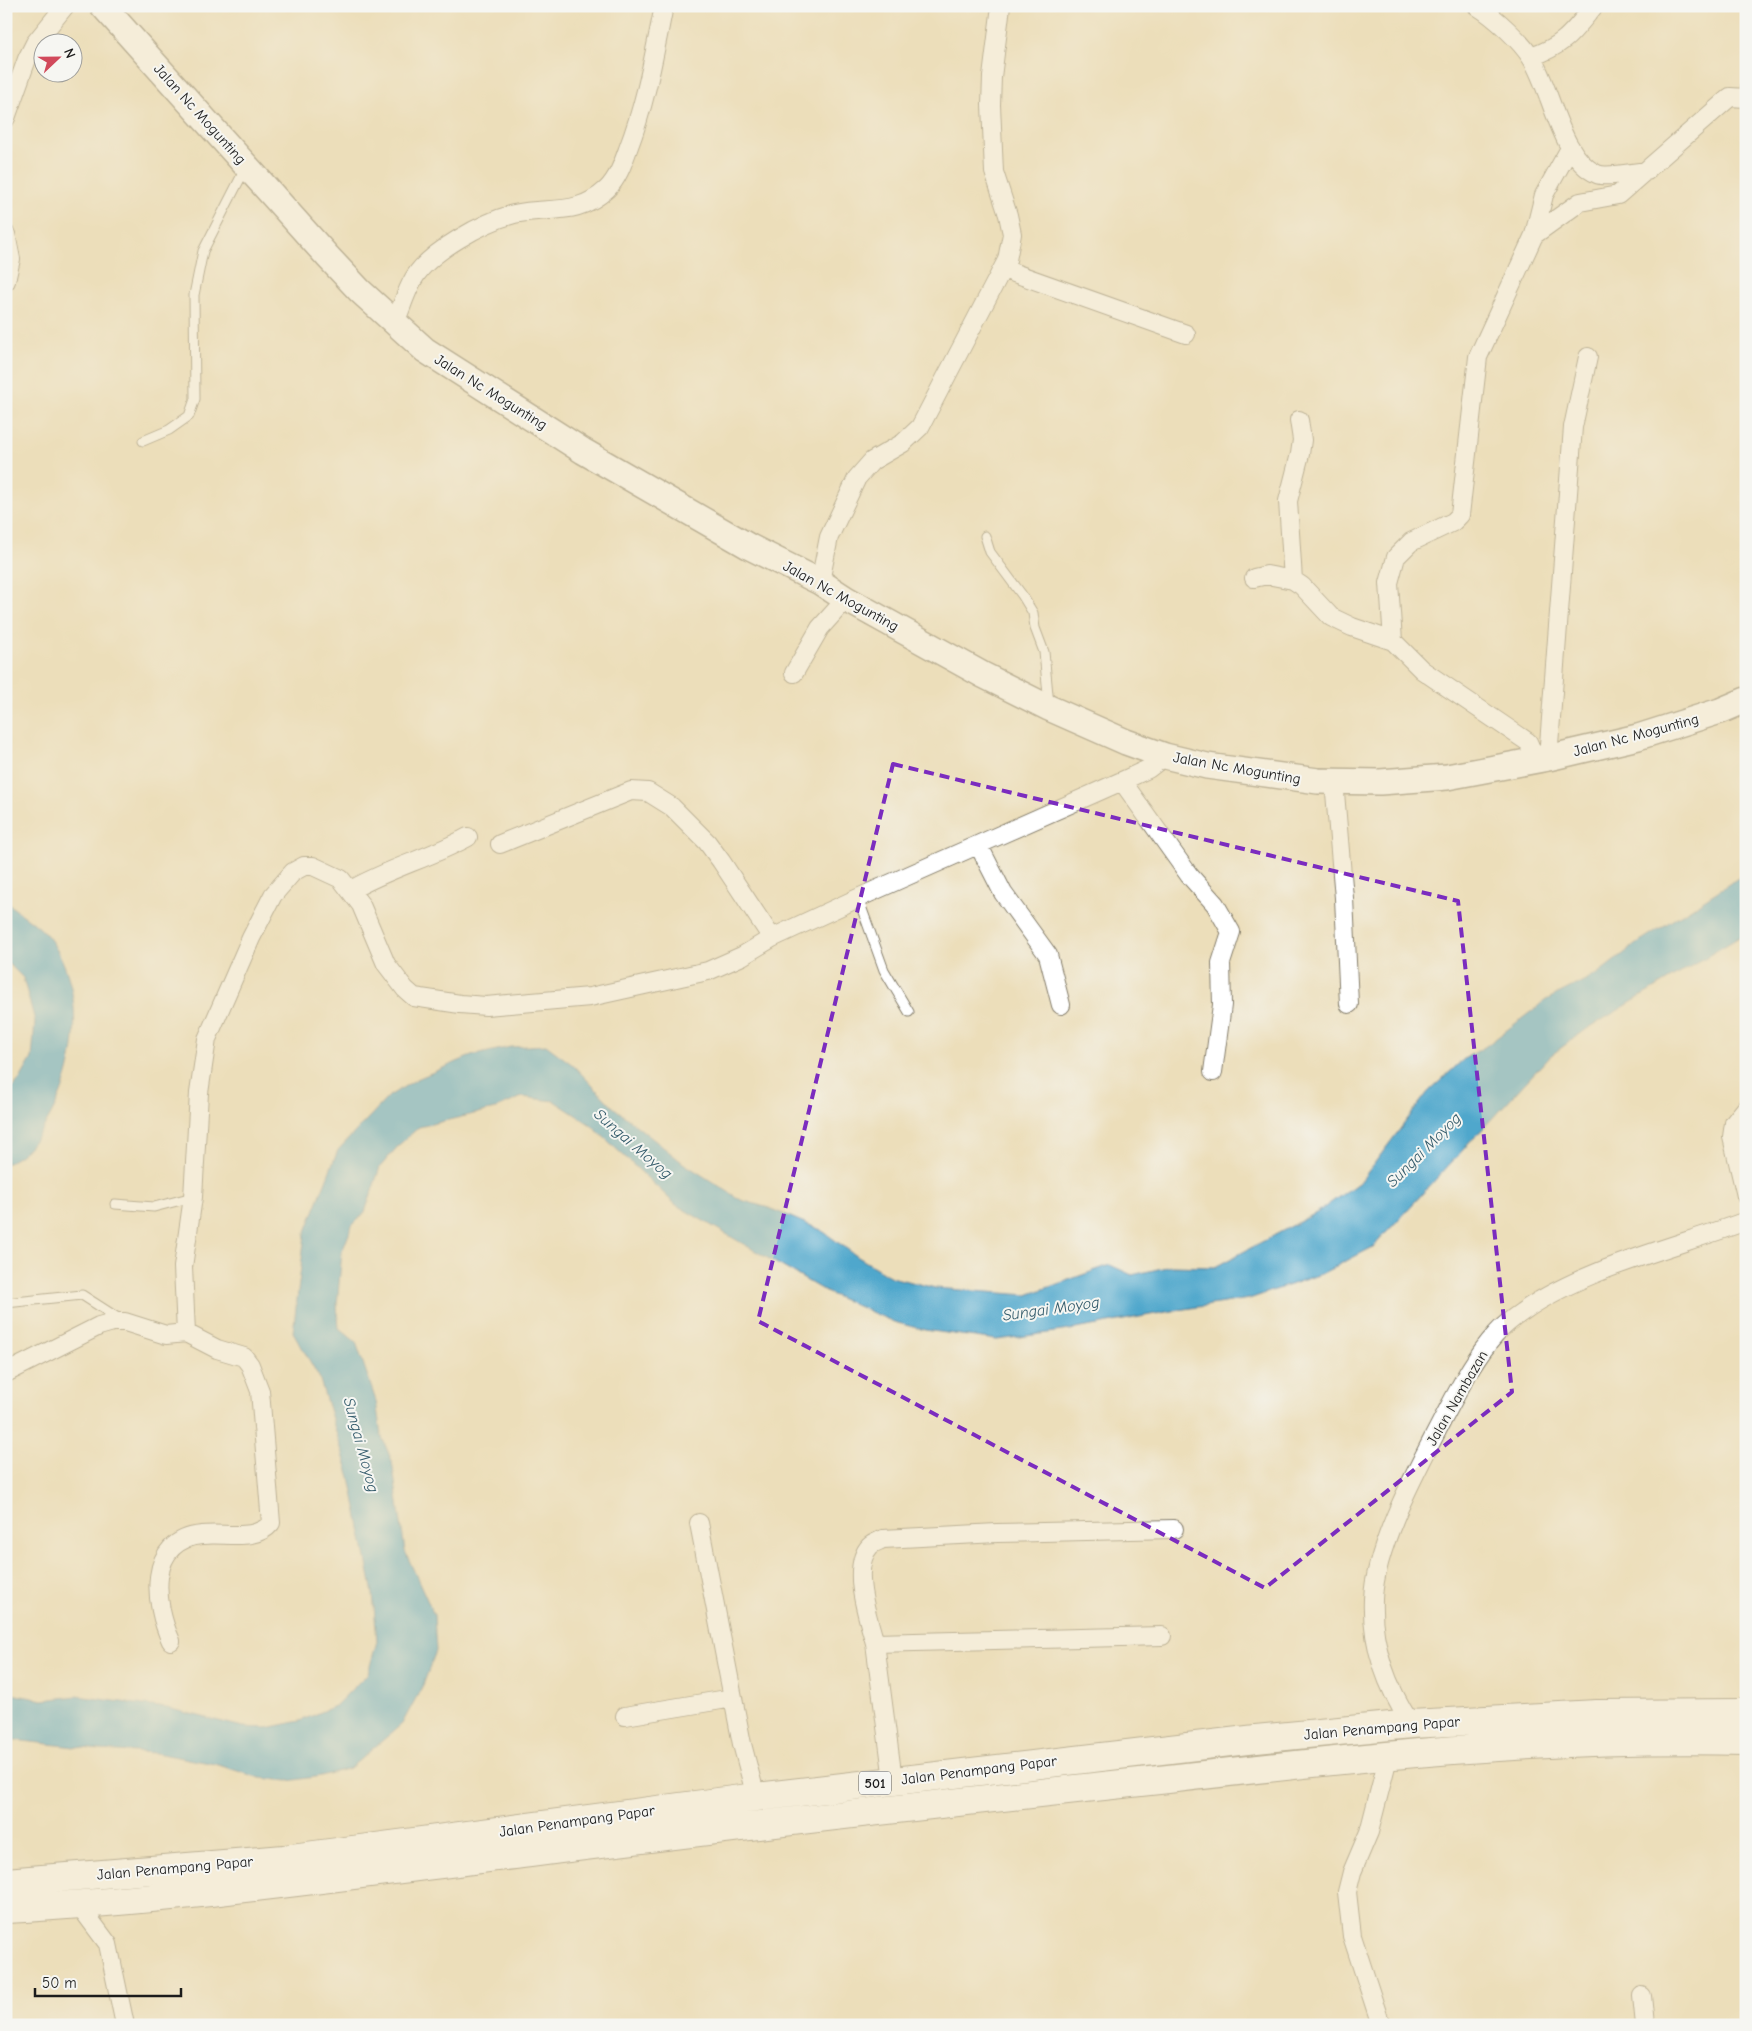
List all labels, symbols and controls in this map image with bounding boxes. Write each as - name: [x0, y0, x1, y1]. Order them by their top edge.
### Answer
- north arrow: [32, 32, 82, 82]
- text: N: [60, 46, 79, 61]
- street label: Jalan Nc Mogunting: [150, 60, 250, 168]
- street label: Jalan Nc Mogunting: [431, 350, 551, 434]
- street label: Jalan Nc Mogunting: [780, 557, 902, 635]
- street label: Jalan Nc Mogunting: [1571, 710, 1701, 760]
- street label: Jalan Nc Mogunting: [1172, 748, 1302, 788]
- water label: Sungai Moyog: [590, 1105, 676, 1183]
- water label: Sungai Moyog: [1383, 1109, 1465, 1191]
- water label: Sungai Moyog: [1001, 1293, 1101, 1325]
- street label: Jalan Nambazan: [1422, 1347, 1492, 1449]
- water label: Sungai Moyog: [340, 1396, 382, 1494]
- street label: Jalan Penampang Papar: [1303, 1712, 1461, 1744]
- street label: Jalan Penampang Papar: [900, 1752, 1058, 1788]
- road number: 501: [859, 1772, 891, 1795]
- street label: Jalan Penampang Papar: [498, 1801, 656, 1841]
- street label: Jalan Penampang Papar: [96, 1852, 254, 1884]
- scale bar: [35, 1966, 181, 1998]
- text: 50 m: [42, 1974, 77, 1992]

